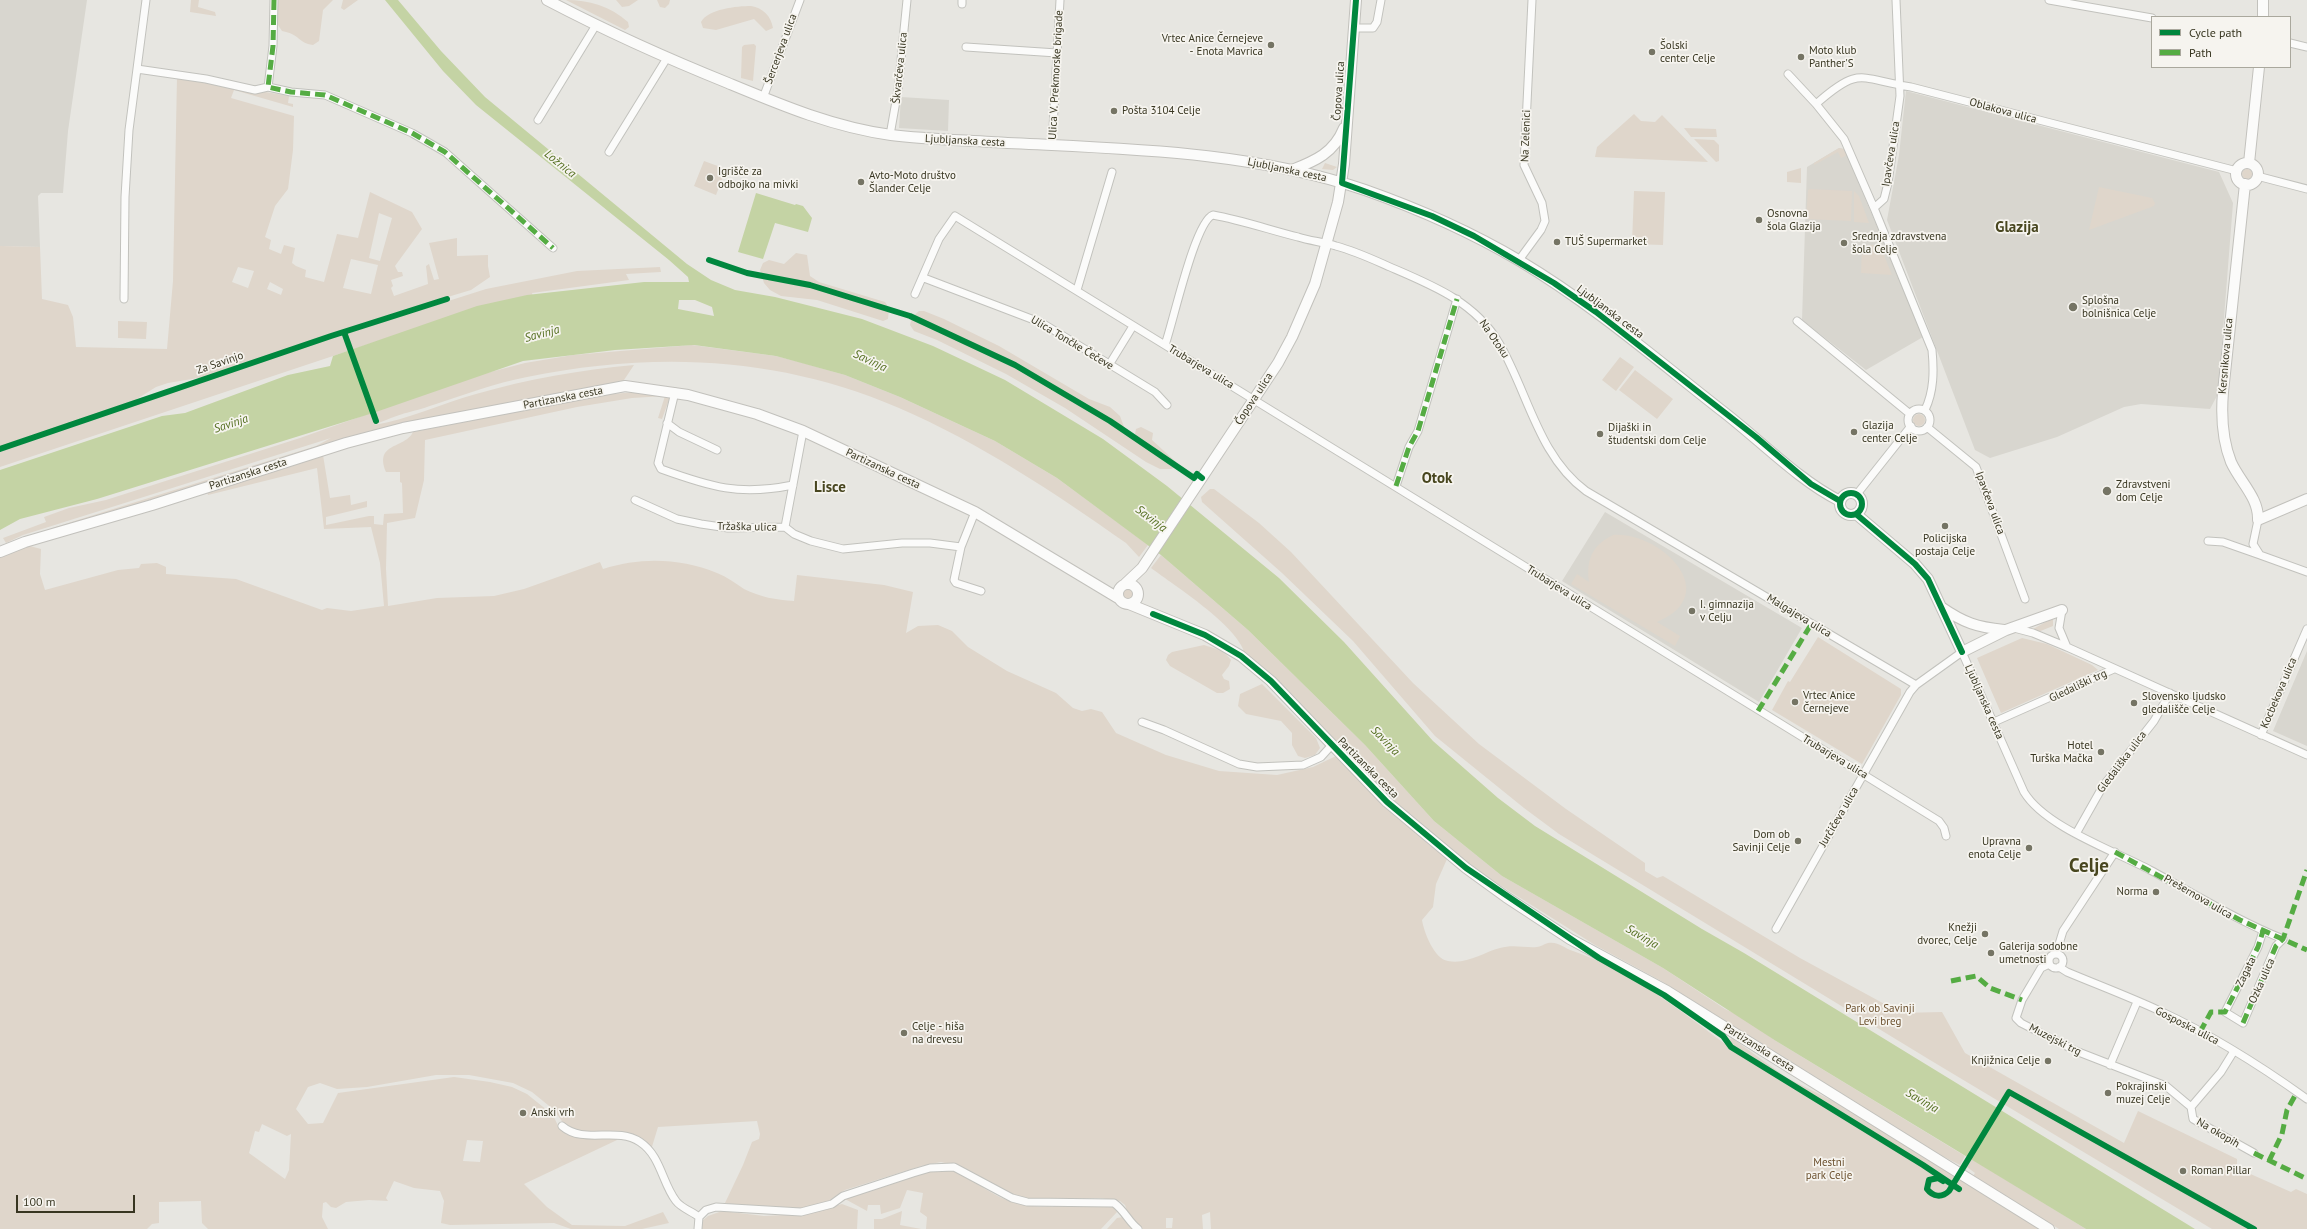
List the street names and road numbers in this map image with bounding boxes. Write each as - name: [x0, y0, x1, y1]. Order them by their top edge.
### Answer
- street label: Ulica V. Prekmorske brigade: [1046, 10, 1066, 140]
- street label: Šercerjeva ulica: [762, 12, 800, 86]
- street label: Škvarčeva ulica: [890, 32, 910, 104]
- street label: Čopova ulica: [1330, 61, 1348, 121]
- street label: Oblakova ulica: [1968, 96, 2038, 126]
- street label: Na Zelenici: [1518, 110, 1534, 162]
- street label: Ipavčeva ulica: [1879, 120, 1903, 188]
- street label: Ljubljanska cesta: [924, 132, 1006, 150]
- street label: Ljubljanska cesta: [1246, 155, 1328, 185]
- street label: Ljubljanska cesta: [1574, 282, 1646, 342]
- street label: Ulica Tončke Čečeve: [1028, 313, 1116, 373]
- street label: Na Otoku: [1476, 317, 1512, 361]
- street label: Kersnikova ulica: [2216, 317, 2236, 395]
- street label: Trubarjeva ulica: [1166, 342, 1236, 392]
- street label: Za Savinjo: [195, 349, 245, 377]
- street label: Čopova ulica: [1232, 370, 1276, 428]
- street label: Partizanska cesta: [522, 384, 604, 412]
- street label: Partizanska cesta: [844, 446, 922, 492]
- street label: Partizanska cesta: [208, 455, 288, 493]
- street label: Ipavčeva ulica: [1973, 470, 2007, 536]
- street label: Tržaška ulica: [717, 520, 777, 534]
- street label: Trubarjeva ulica: [1524, 563, 1594, 613]
- street label: Malgajeva ulica: [1764, 591, 1834, 641]
- street label: Kocbekova ulica: [2258, 656, 2300, 730]
- street label: Ljubljanska cesta: [1962, 663, 2006, 741]
- street label: Gledališki trg: [2047, 667, 2109, 705]
- street label: Gledališka ulica: [2095, 729, 2149, 795]
- street label: Trubarjeva ulica: [1800, 732, 1870, 782]
- street label: Partizanska cesta: [1335, 735, 1401, 801]
- street label: Jurčičeva ulica: [1817, 785, 1861, 849]
- street label: Prešernova ulica: [2161, 872, 2235, 922]
- street label: Zagata: [2233, 955, 2259, 989]
- street label: Ozka ulica: [2246, 956, 2278, 1006]
- street label: Gosposka ulica: [2153, 1004, 2221, 1048]
- street label: Partizanska cesta: [1721, 1021, 1797, 1075]
- street label: Muzejski trg: [2027, 1021, 2083, 1059]
- street label: Na okopih: [2194, 1115, 2242, 1151]

